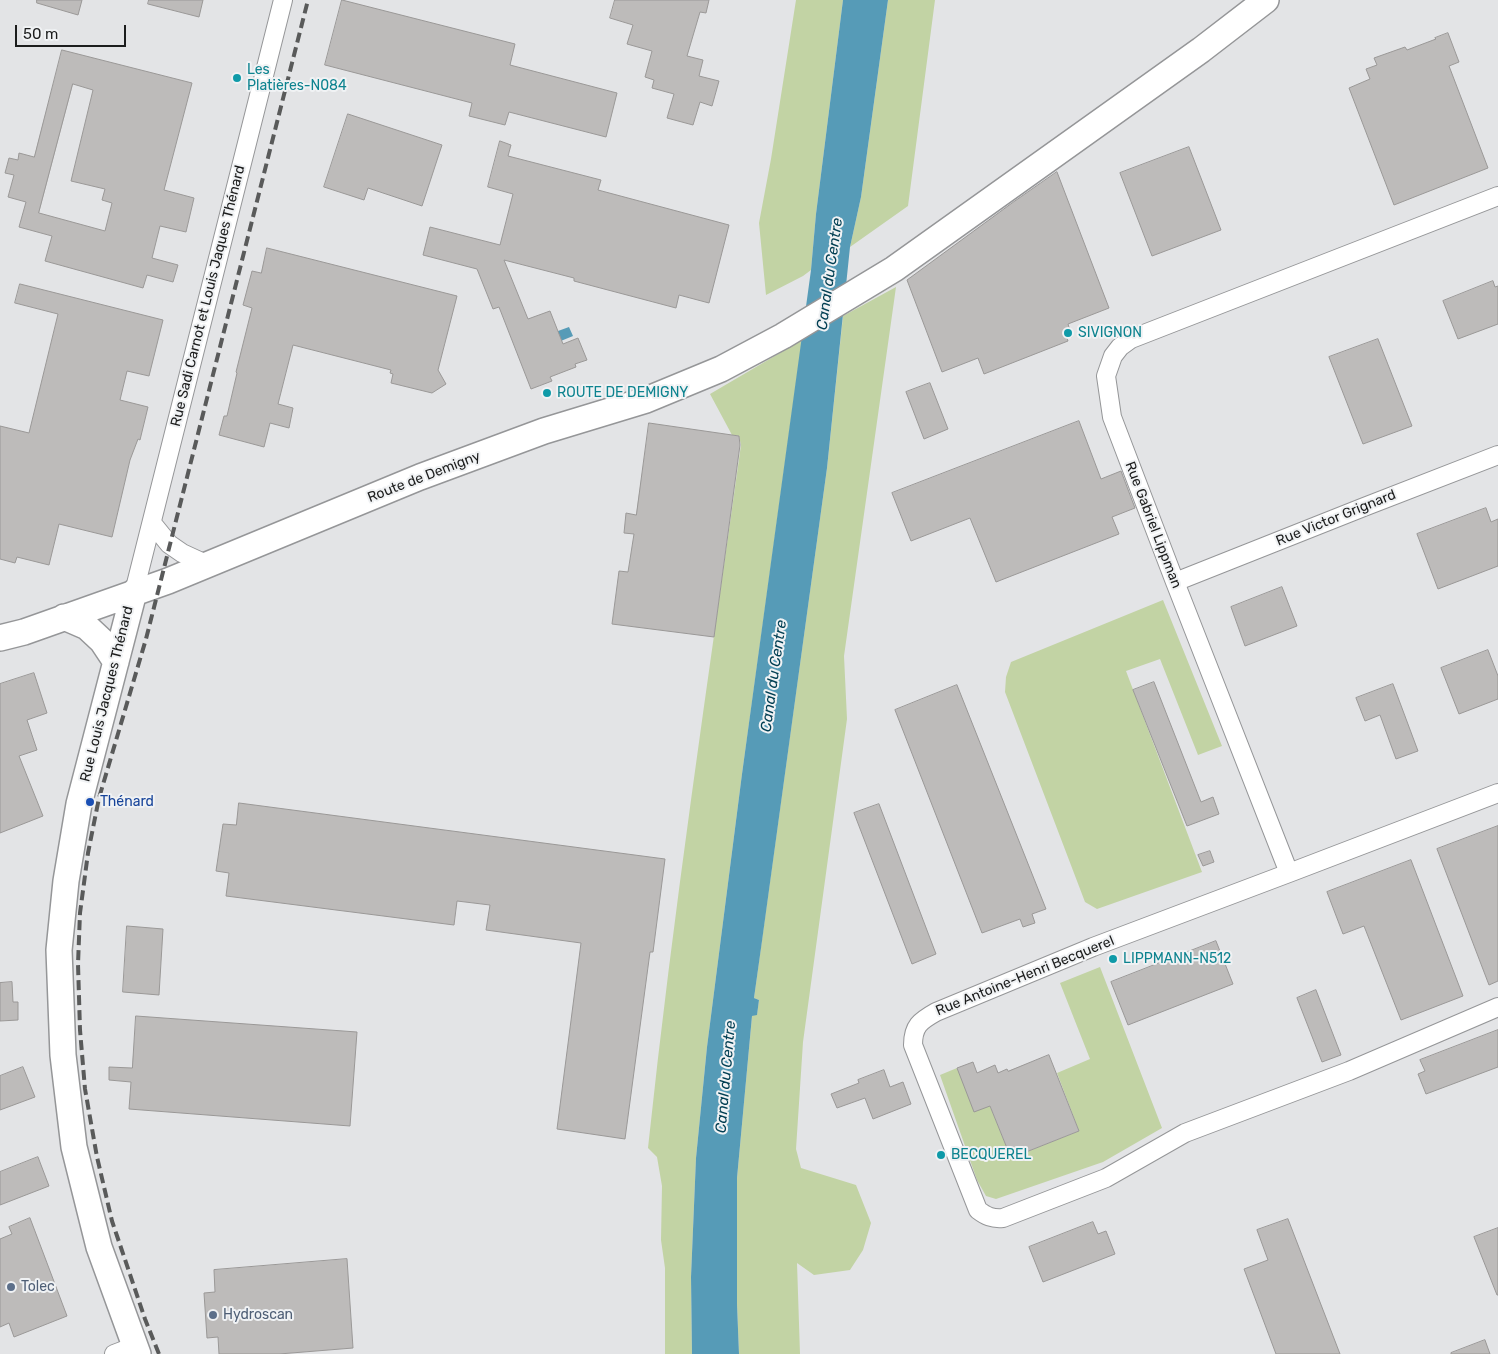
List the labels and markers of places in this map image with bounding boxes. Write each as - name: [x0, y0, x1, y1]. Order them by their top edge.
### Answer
- place label: Les Platières-N084: [247, 62, 347, 94]
- marker: Les Platières-N084: [231, 72, 243, 84]
- place label: SIVIGNON: [1078, 325, 1142, 341]
- marker: SIVIGNON: [1062, 327, 1074, 339]
- place label: ROUTE DE DEMIGNY: [557, 385, 688, 401]
- marker: ROUTE DE DEMIGNY: [541, 387, 553, 399]
- place label: Thénard: [100, 794, 154, 810]
- marker: Thénard: [84, 796, 96, 808]
- place label: LIPPMANN-N512: [1123, 951, 1231, 967]
- marker: LIPPMANN-N512: [1107, 953, 1119, 965]
- place label: BECQUEREL: [951, 1147, 1031, 1163]
- marker: BECQUEREL: [935, 1149, 947, 1161]
- place label: Tolec: [21, 1279, 55, 1295]
- marker: Tolec: [5, 1281, 17, 1293]
- place label: Hydroscan: [223, 1307, 293, 1323]
- marker: Hydroscan: [207, 1309, 219, 1321]

